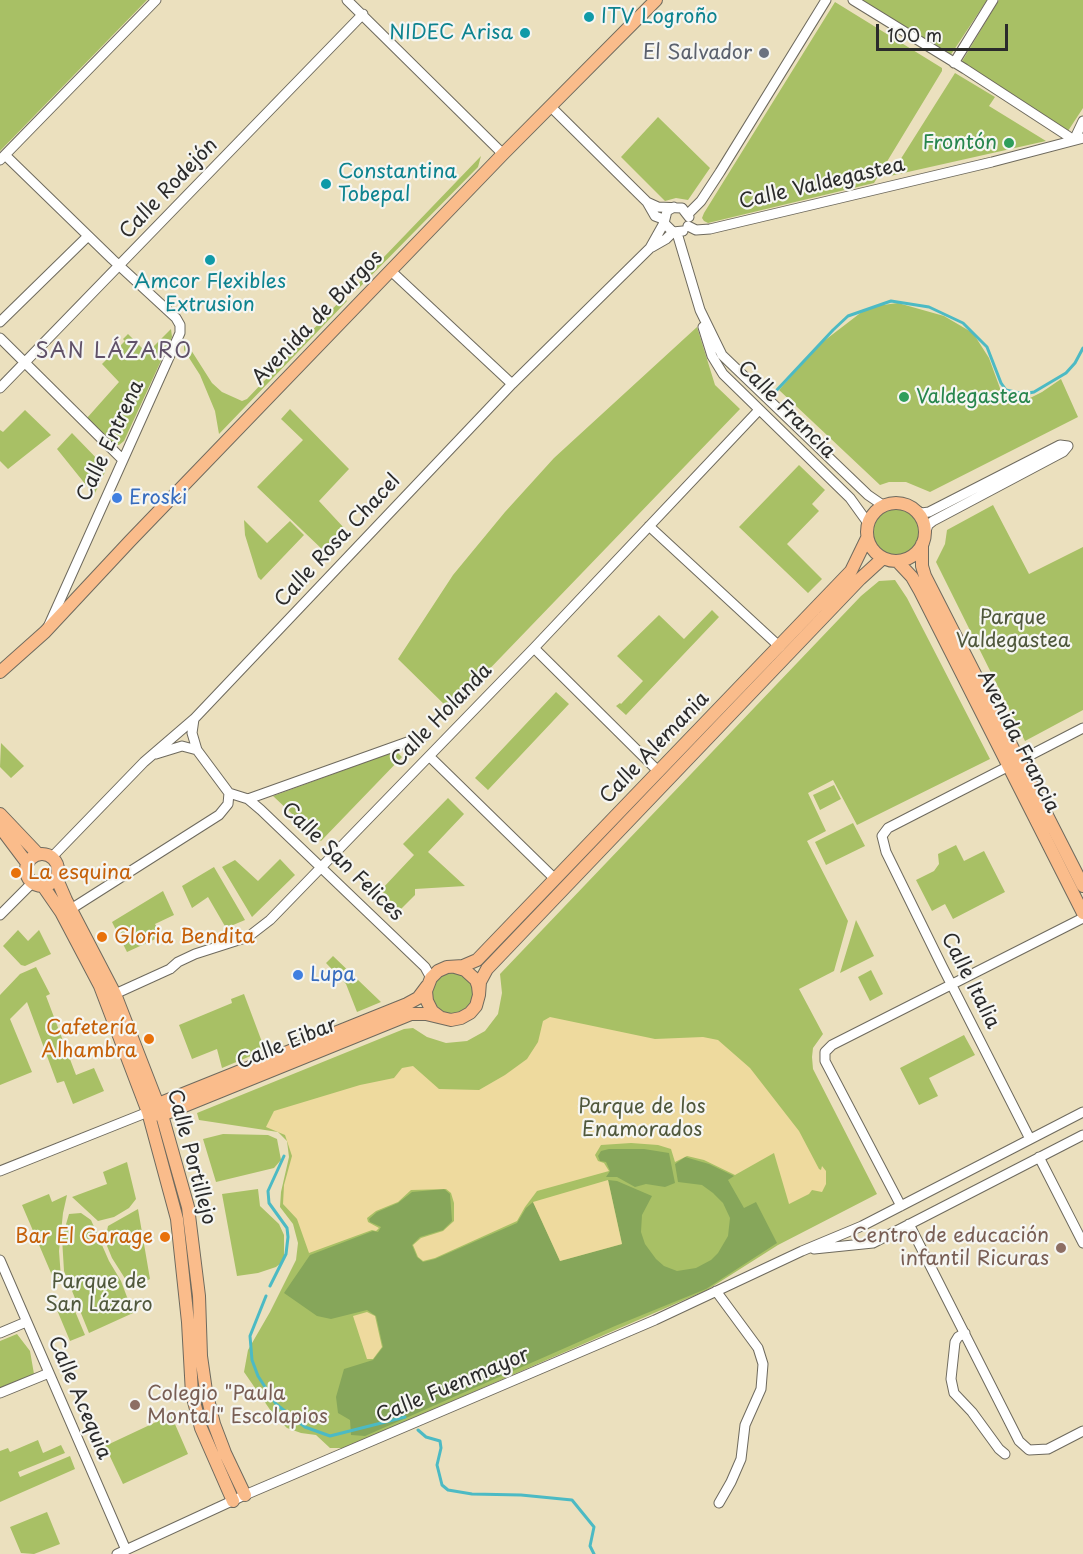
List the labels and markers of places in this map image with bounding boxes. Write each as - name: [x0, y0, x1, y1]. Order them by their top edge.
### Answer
- place label: ITV Logroño: [601, 5, 718, 29]
- marker: ITV Logroño: [582, 10, 596, 24]
- place label: NIDEC Arisa: [389, 21, 513, 45]
- marker: NIDEC Arisa: [518, 26, 532, 40]
- place label: El Salvador: [643, 41, 752, 65]
- marker: El Salvador: [757, 46, 771, 60]
- place label: Frontón: [923, 131, 997, 155]
- marker: Frontón: [1002, 136, 1016, 150]
- place label: Constantina Tobepal: [338, 160, 457, 207]
- marker: Constantina Tobepal: [319, 177, 333, 191]
- marker: Amcor Flexibles Extrusion: [203, 253, 217, 267]
- place label: Amcor Flexibles Extrusion: [134, 270, 286, 317]
- place label: Valdegastea: [916, 385, 1030, 409]
- marker: Valdegastea: [897, 390, 911, 404]
- place label: Eroski: [129, 486, 187, 510]
- marker: Eroski: [110, 491, 124, 505]
- place label: La esquina: [28, 861, 132, 885]
- marker: La esquina: [9, 866, 23, 880]
- place label: Gloria Bendita: [114, 925, 255, 949]
- marker: Gloria Bendita: [95, 930, 109, 944]
- place label: Lupa: [310, 963, 356, 987]
- marker: Lupa: [291, 968, 305, 982]
- place label: Cafetería Alhambra: [41, 1016, 137, 1063]
- marker: Cafetería Alhambra: [142, 1032, 156, 1046]
- place label: Centro de educación infantil Ricuras: [852, 1224, 1049, 1271]
- place label: Bar El Garage: [15, 1225, 153, 1249]
- marker: Bar El Garage: [158, 1230, 172, 1244]
- marker: Centro de educación infantil Ricuras: [1054, 1241, 1068, 1255]
- place label: Colegio "Paula Montal" Escolapios: [147, 1382, 328, 1429]
- marker: Colegio "Paula Montal" Escolapios: [128, 1398, 142, 1412]

